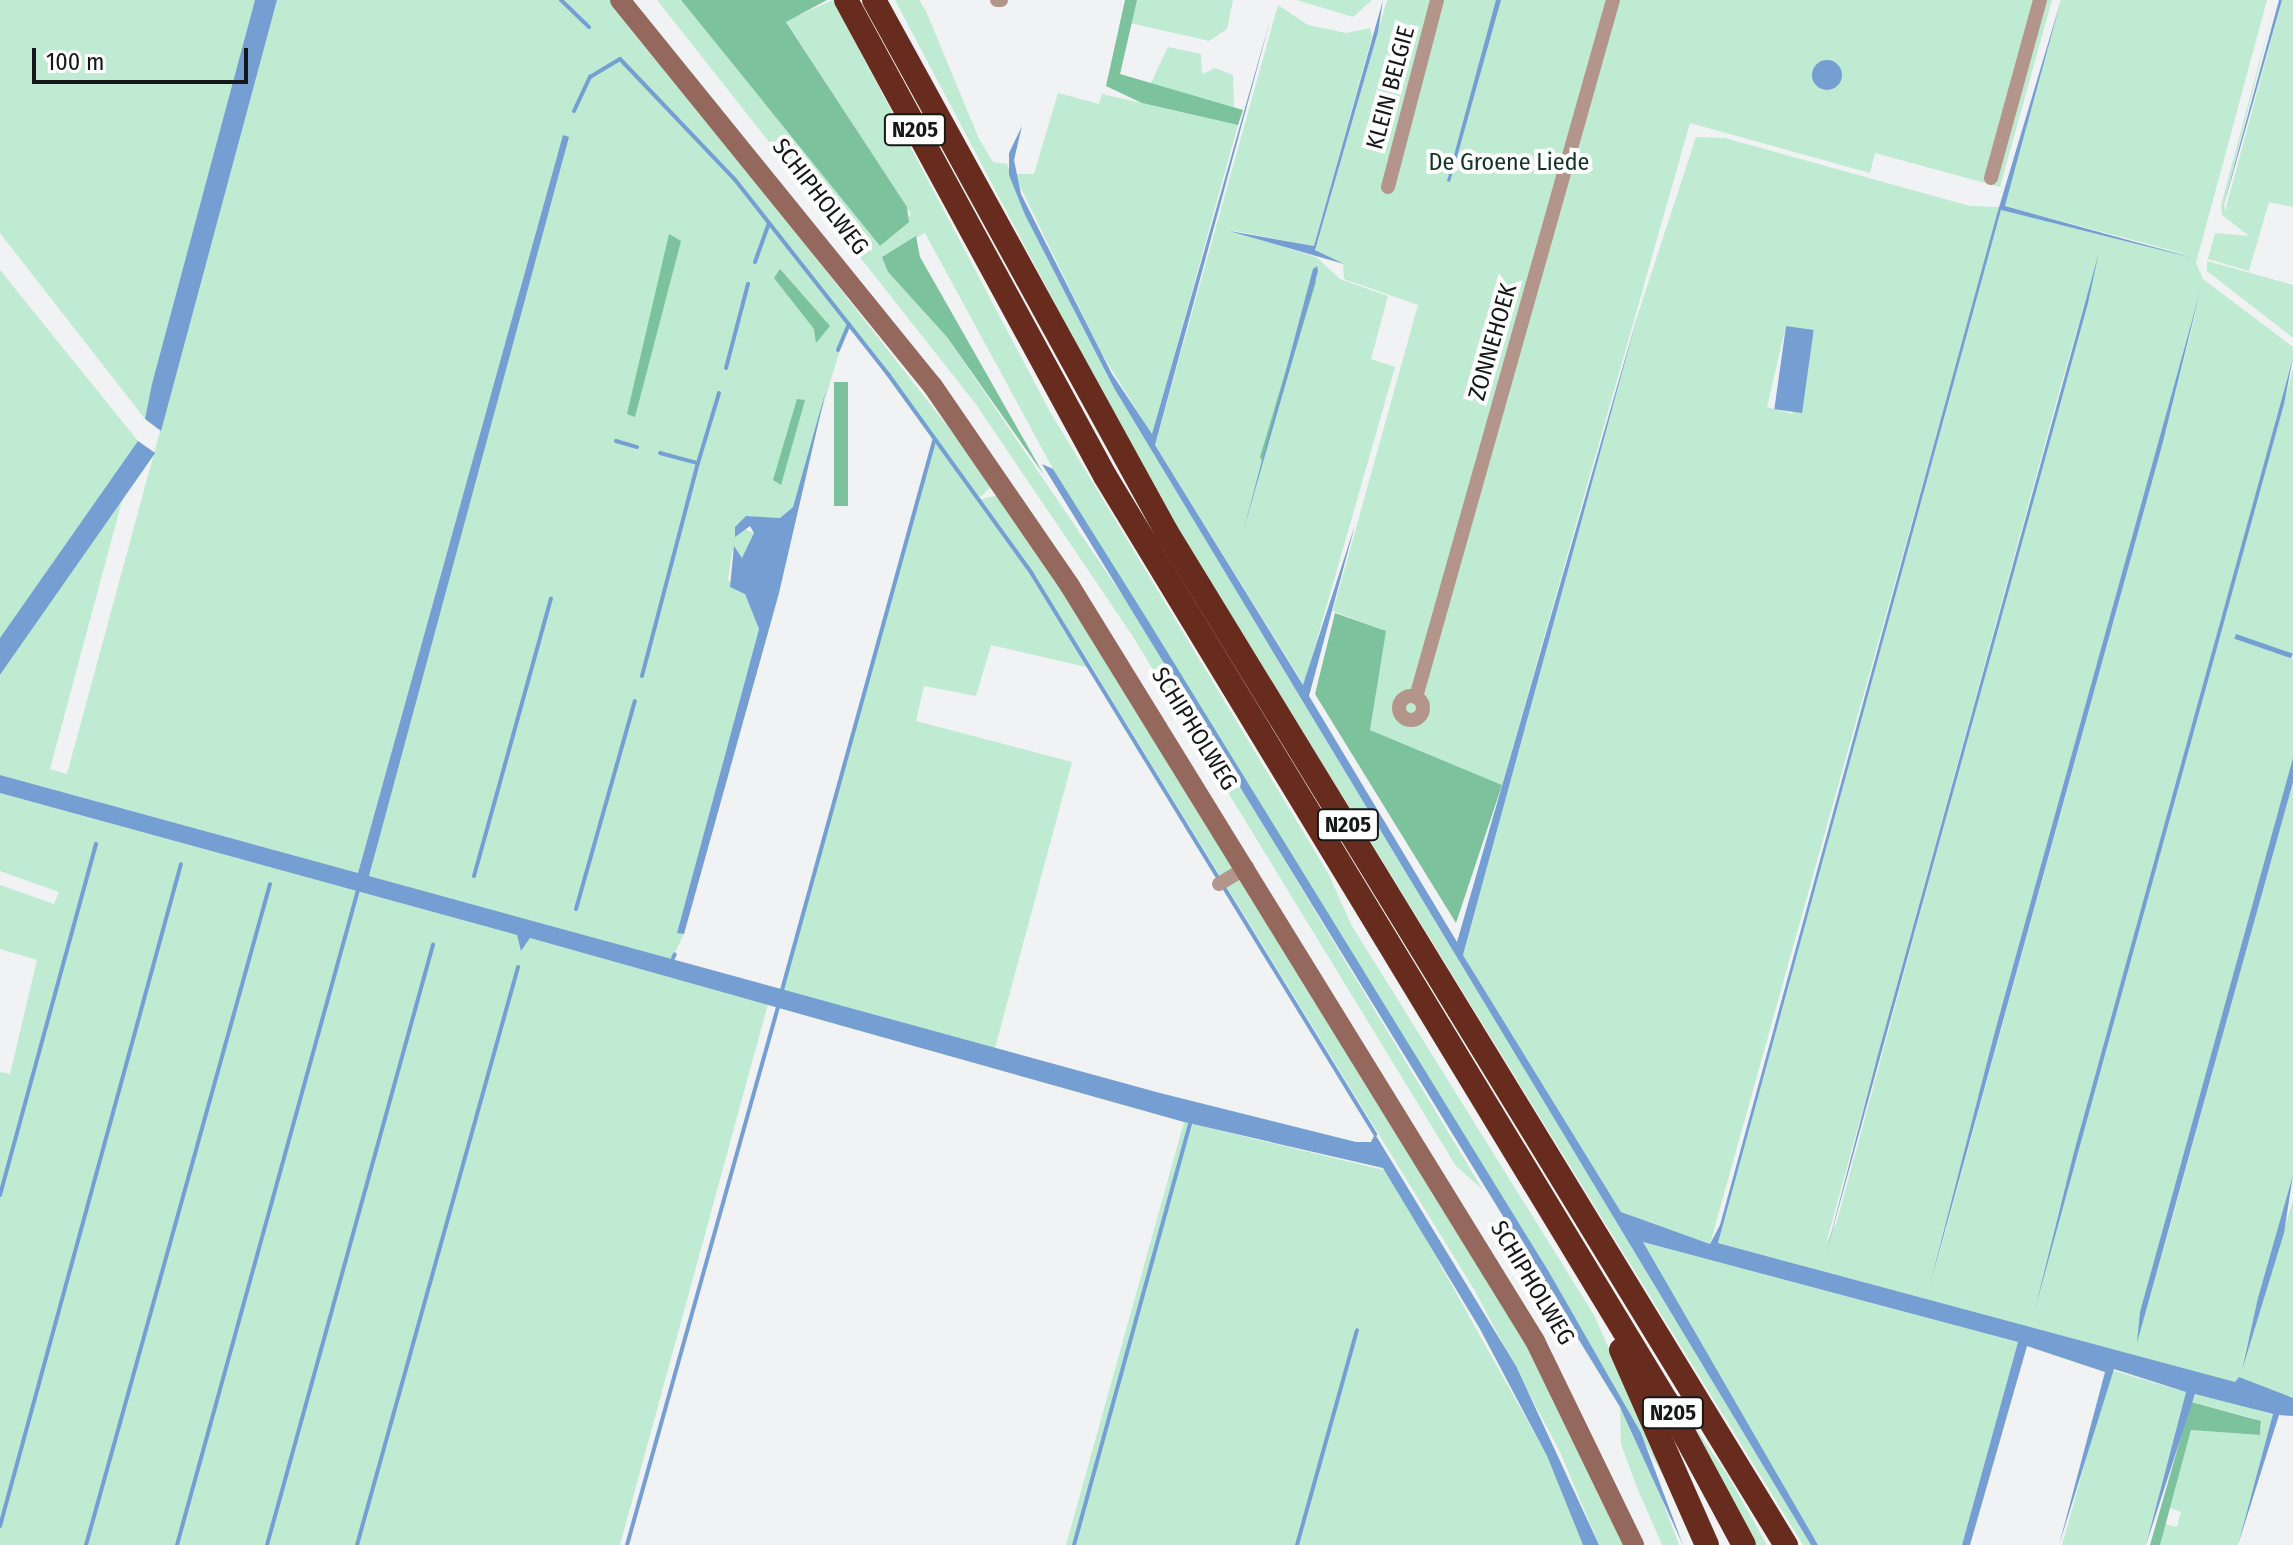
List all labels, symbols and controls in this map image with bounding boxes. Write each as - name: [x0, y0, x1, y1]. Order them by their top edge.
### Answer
- street label: KLEIN BELGIE: [1361, 23, 1421, 153]
- scale bar: [36, 32, 252, 82]
- text: 100 m: [46, 48, 104, 76]
- road number: N205: [883, 112, 947, 148]
- street label: SCHIPHOLWEG: [766, 133, 874, 261]
- park label: De Groene Liede: [1429, 149, 1589, 177]
- street label: ZONNEHOEK: [1463, 280, 1523, 404]
- street label: SCHIPHOLWEG: [1145, 662, 1243, 796]
- road number: N205: [1316, 807, 1380, 843]
- street label: SCHIPHOLWEG: [1484, 1216, 1580, 1350]
- road number: N205: [1641, 1395, 1705, 1431]

